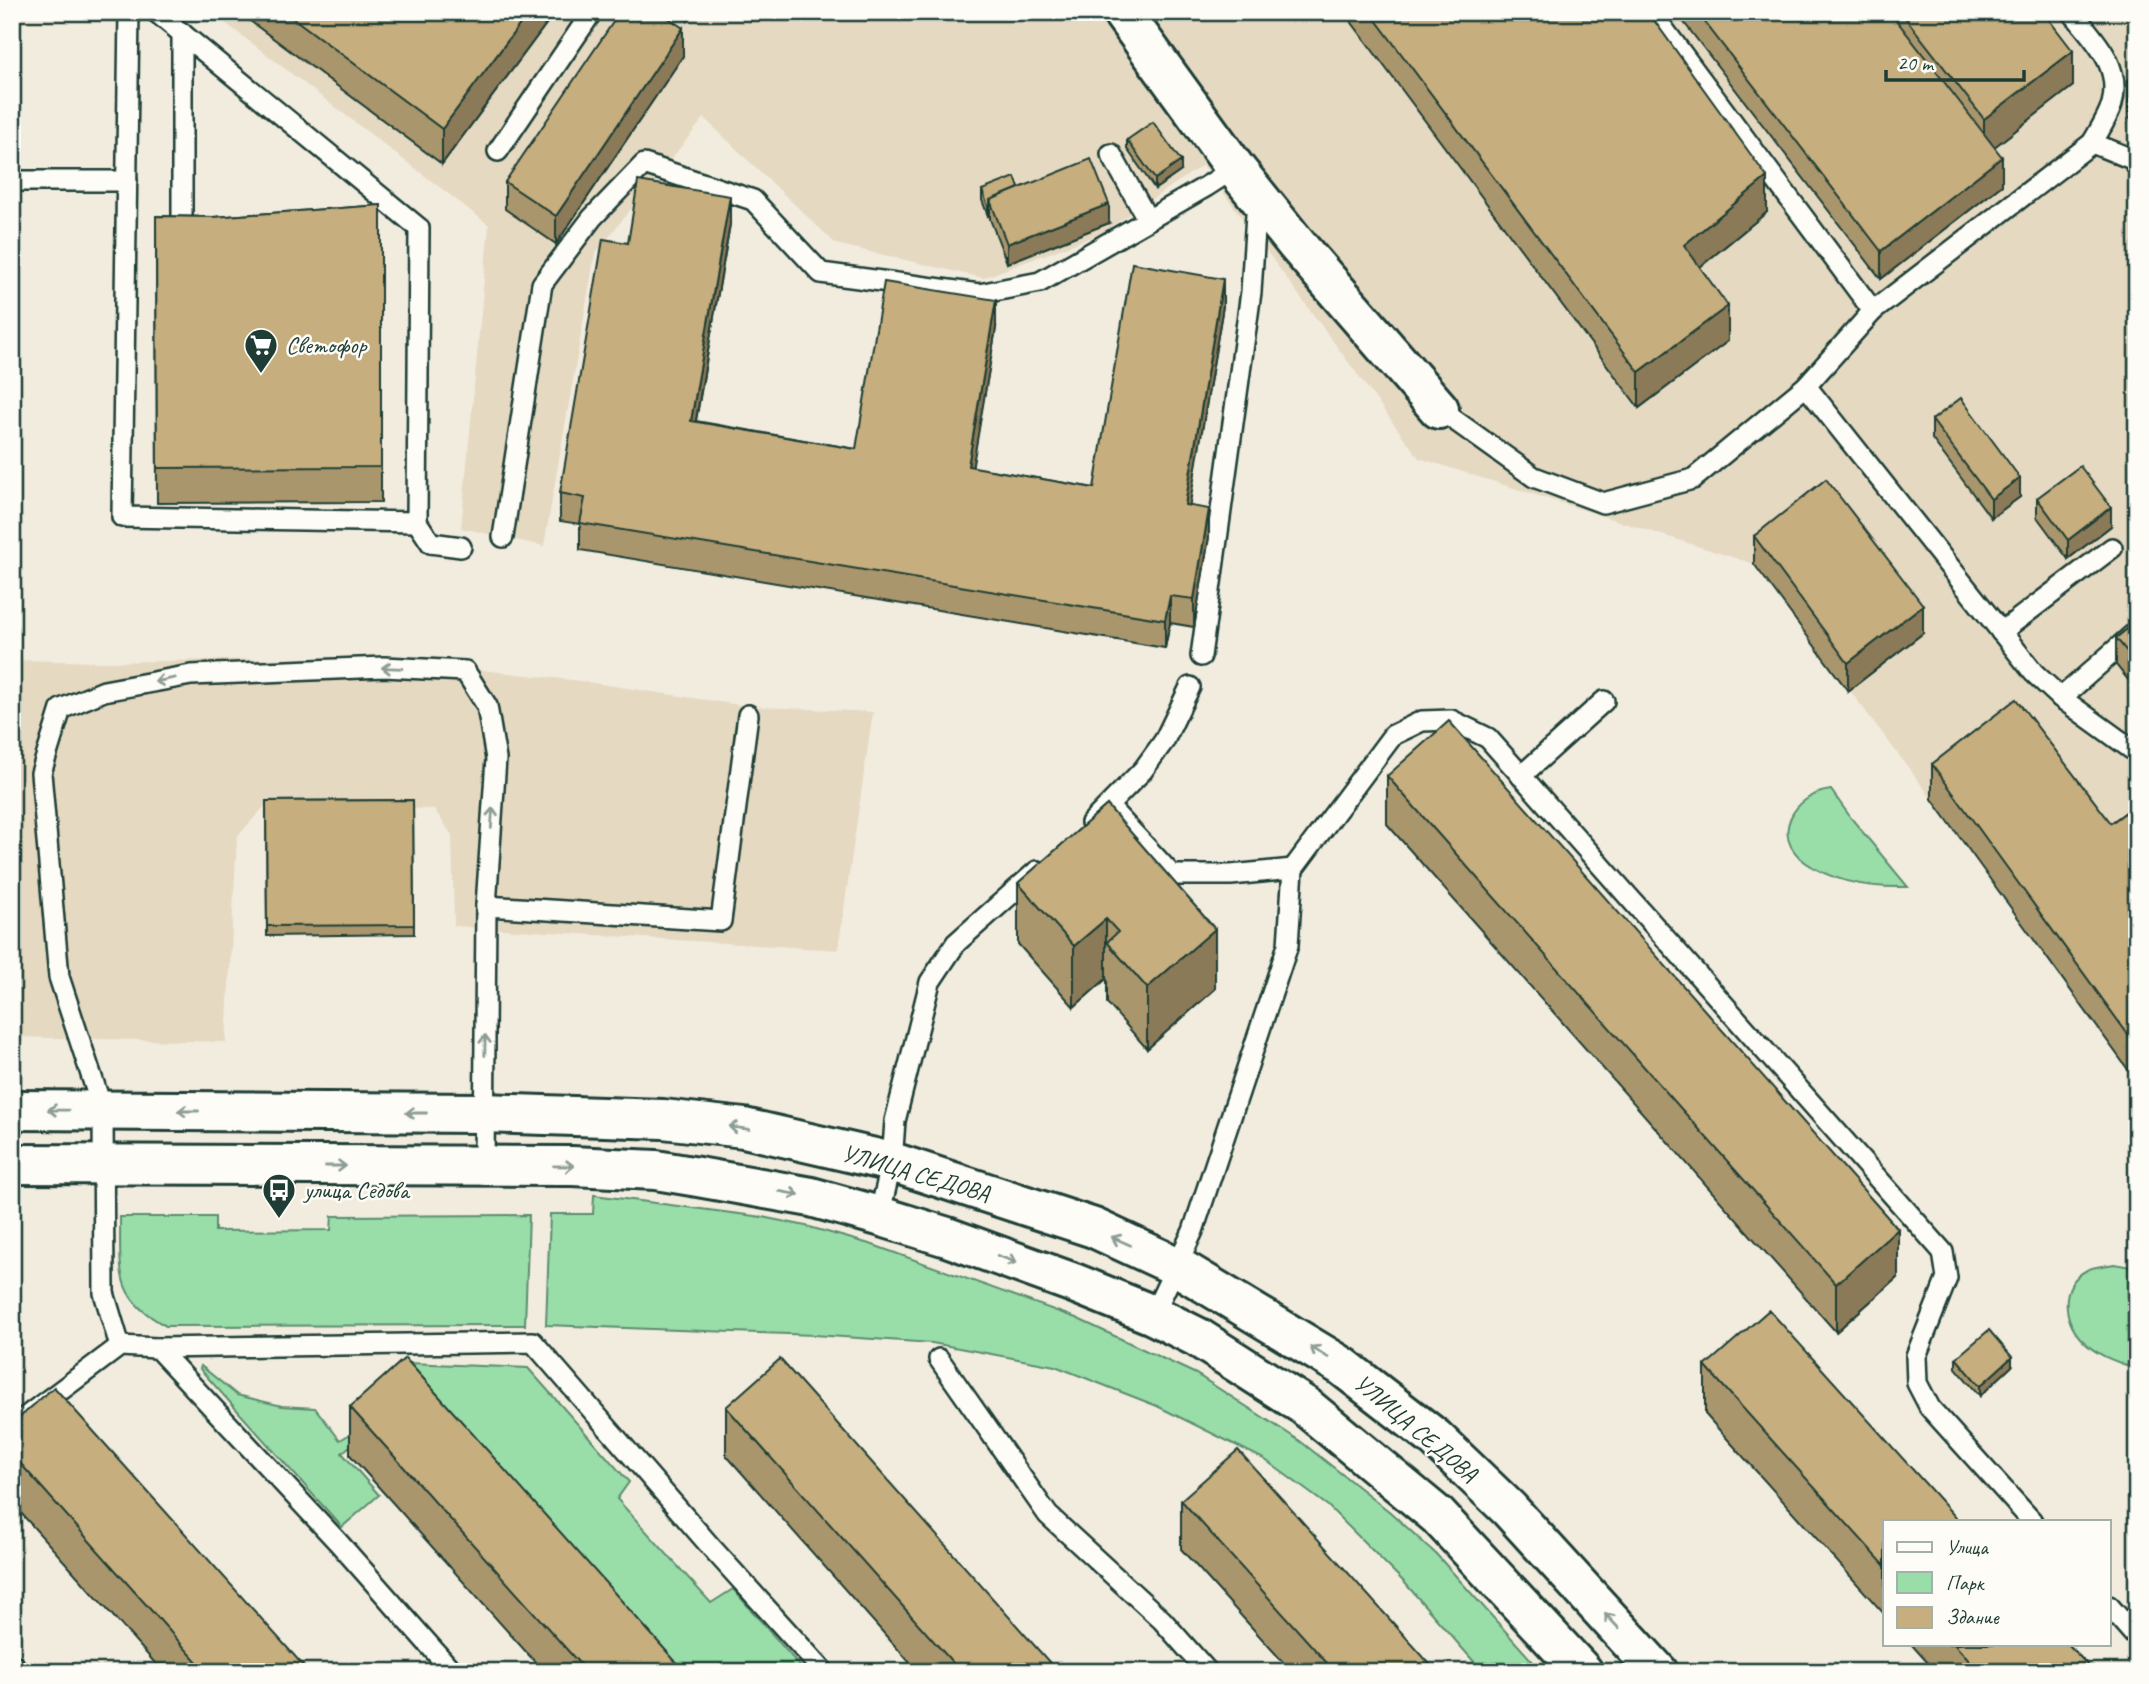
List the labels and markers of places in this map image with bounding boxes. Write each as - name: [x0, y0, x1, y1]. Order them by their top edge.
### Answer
- supermarket icon: Светофор: [242, 326, 280, 375]
- place label: Светофор: [286, 330, 367, 360]
- bus stop icon: улица Седова: [260, 1171, 298, 1220]
- place label: улица Седова: [302, 1175, 411, 1205]

